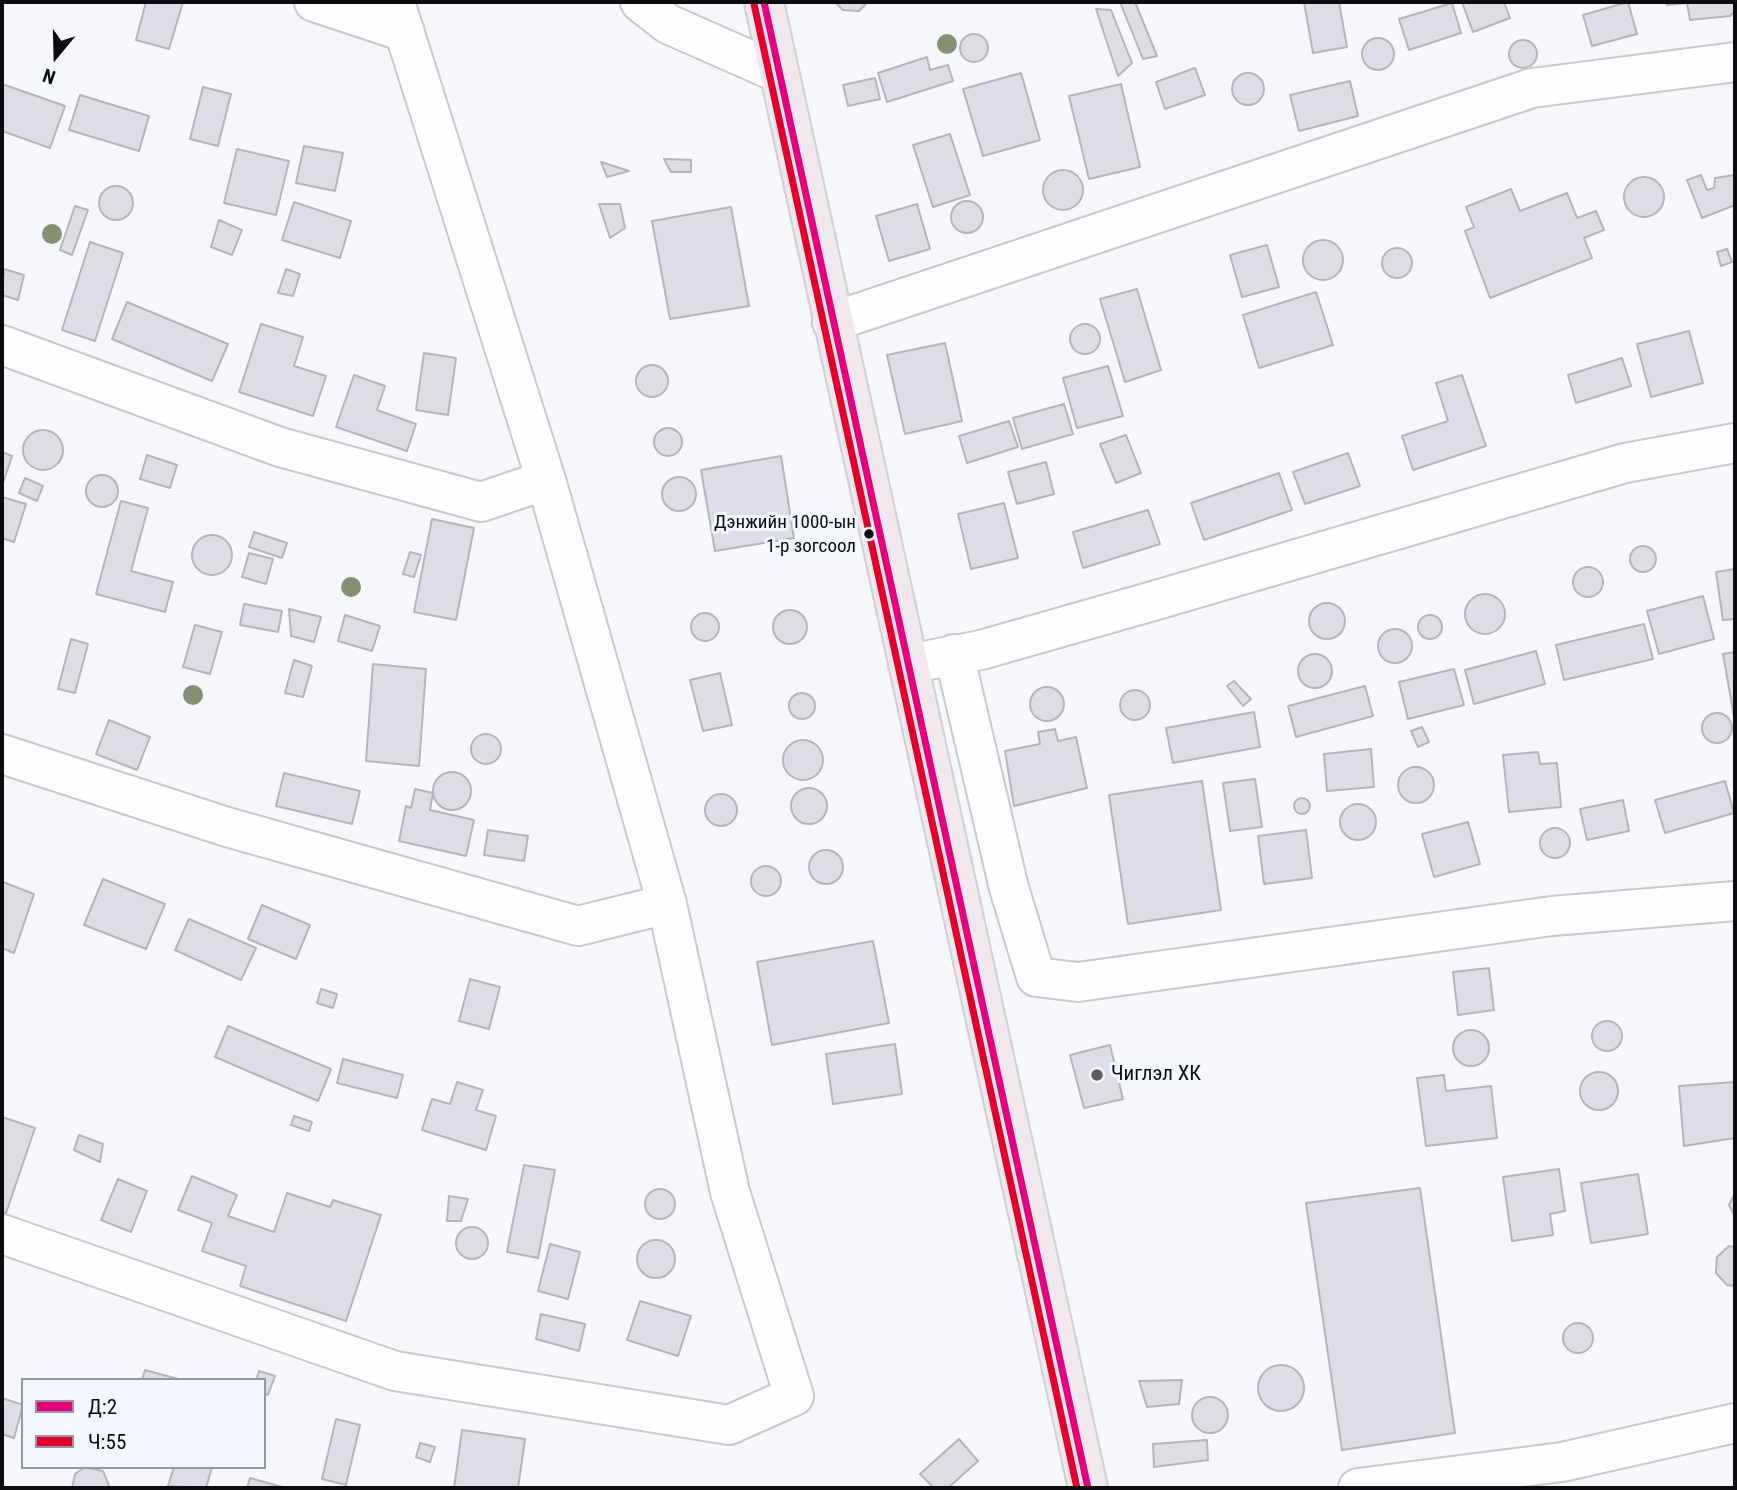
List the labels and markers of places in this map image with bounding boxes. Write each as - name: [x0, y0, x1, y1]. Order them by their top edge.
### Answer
- place label: Дэнжийн 1000-ын 1-р зогсоол: [714, 512, 856, 556]
- marker: Дэнжийн 1000-ын 1-р зогсоол: [862, 527, 876, 541]
- place label: Чиглэл ХК: [1111, 1062, 1201, 1088]
- marker: Чиглэл ХК: [1089, 1067, 1105, 1083]

